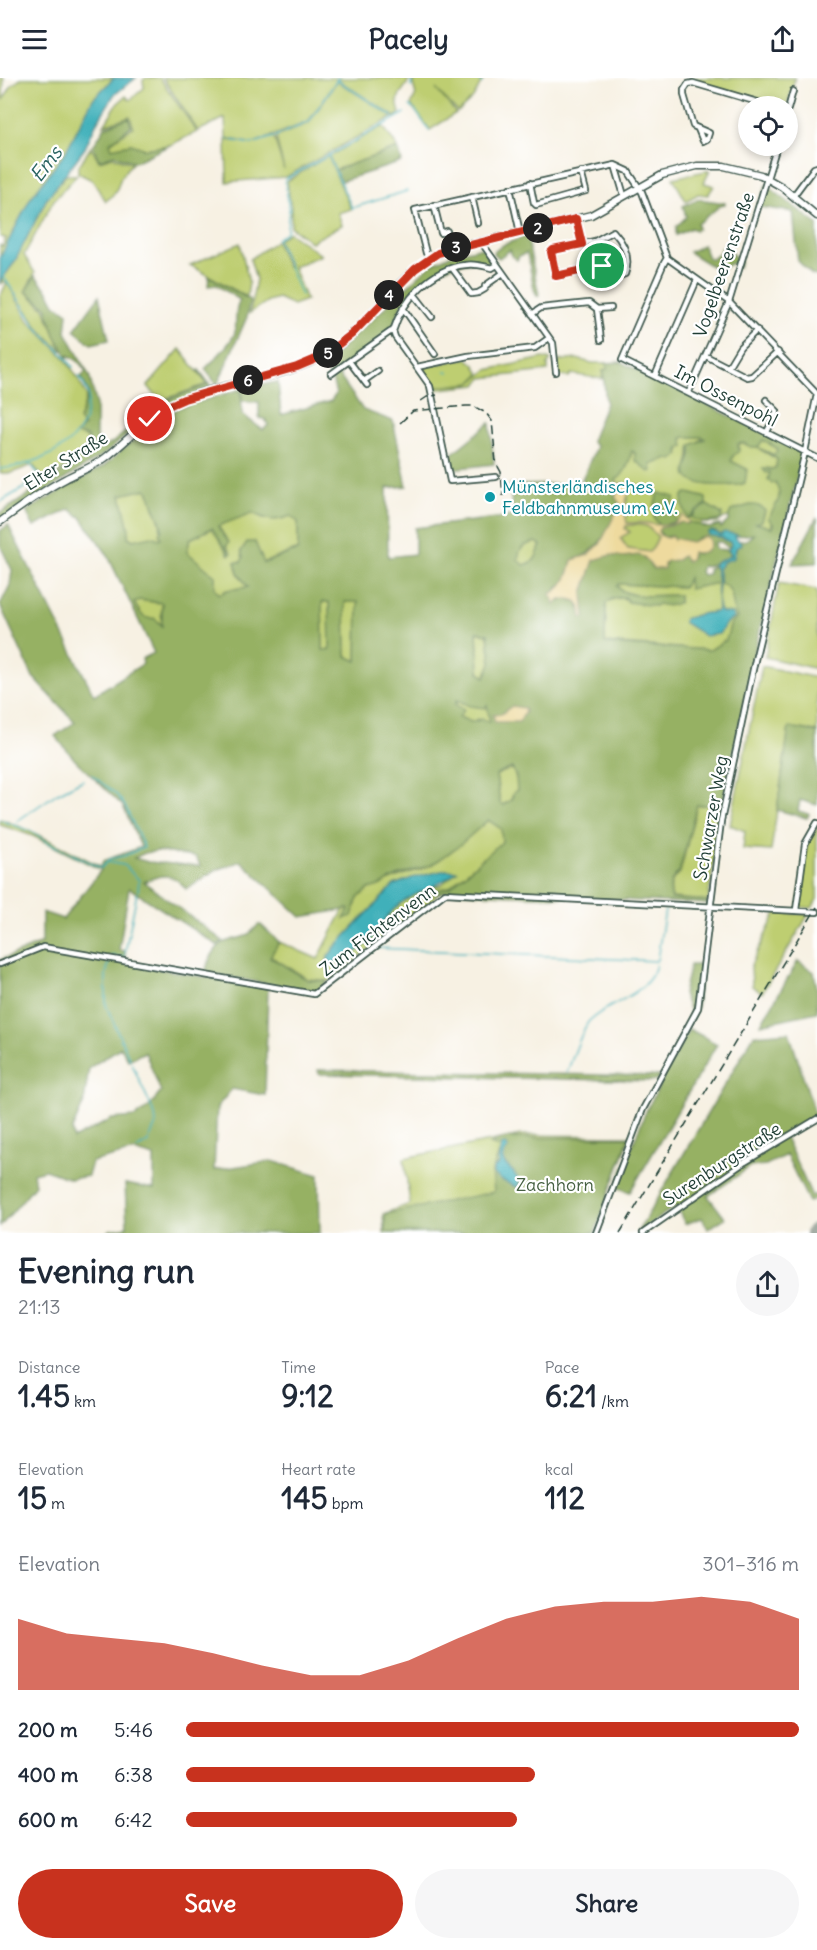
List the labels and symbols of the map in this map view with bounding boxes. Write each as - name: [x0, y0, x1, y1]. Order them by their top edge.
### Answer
- water label: Ems: [24, 139, 68, 187]
- street label: Vogelbeerenstraße: [688, 189, 759, 340]
- pin: 2: [523, 213, 553, 243]
- pin: 3: [441, 232, 471, 262]
- pin: [576, 240, 627, 291]
- pin: 4: [374, 280, 404, 310]
- pin: 5: [313, 338, 343, 368]
- street label: Im Ossenpohl: [671, 360, 782, 431]
- pin: 6: [233, 365, 263, 395]
- pin: [124, 393, 175, 444]
- street label: Elter Straße: [20, 426, 112, 495]
- place label: Münsterländisches Feldbahnmuseum e.V.: [502, 475, 678, 519]
- marker: Münsterländisches Feldbahnmuseum e.V.: [483, 490, 497, 504]
- street label: Schwarzer Weg: [688, 754, 733, 882]
- street label: Zum Fichtenvenn: [315, 879, 440, 981]
- street label: Surenburgstraße: [658, 1117, 785, 1210]
- park label: Zachhorn: [516, 1173, 594, 1196]

